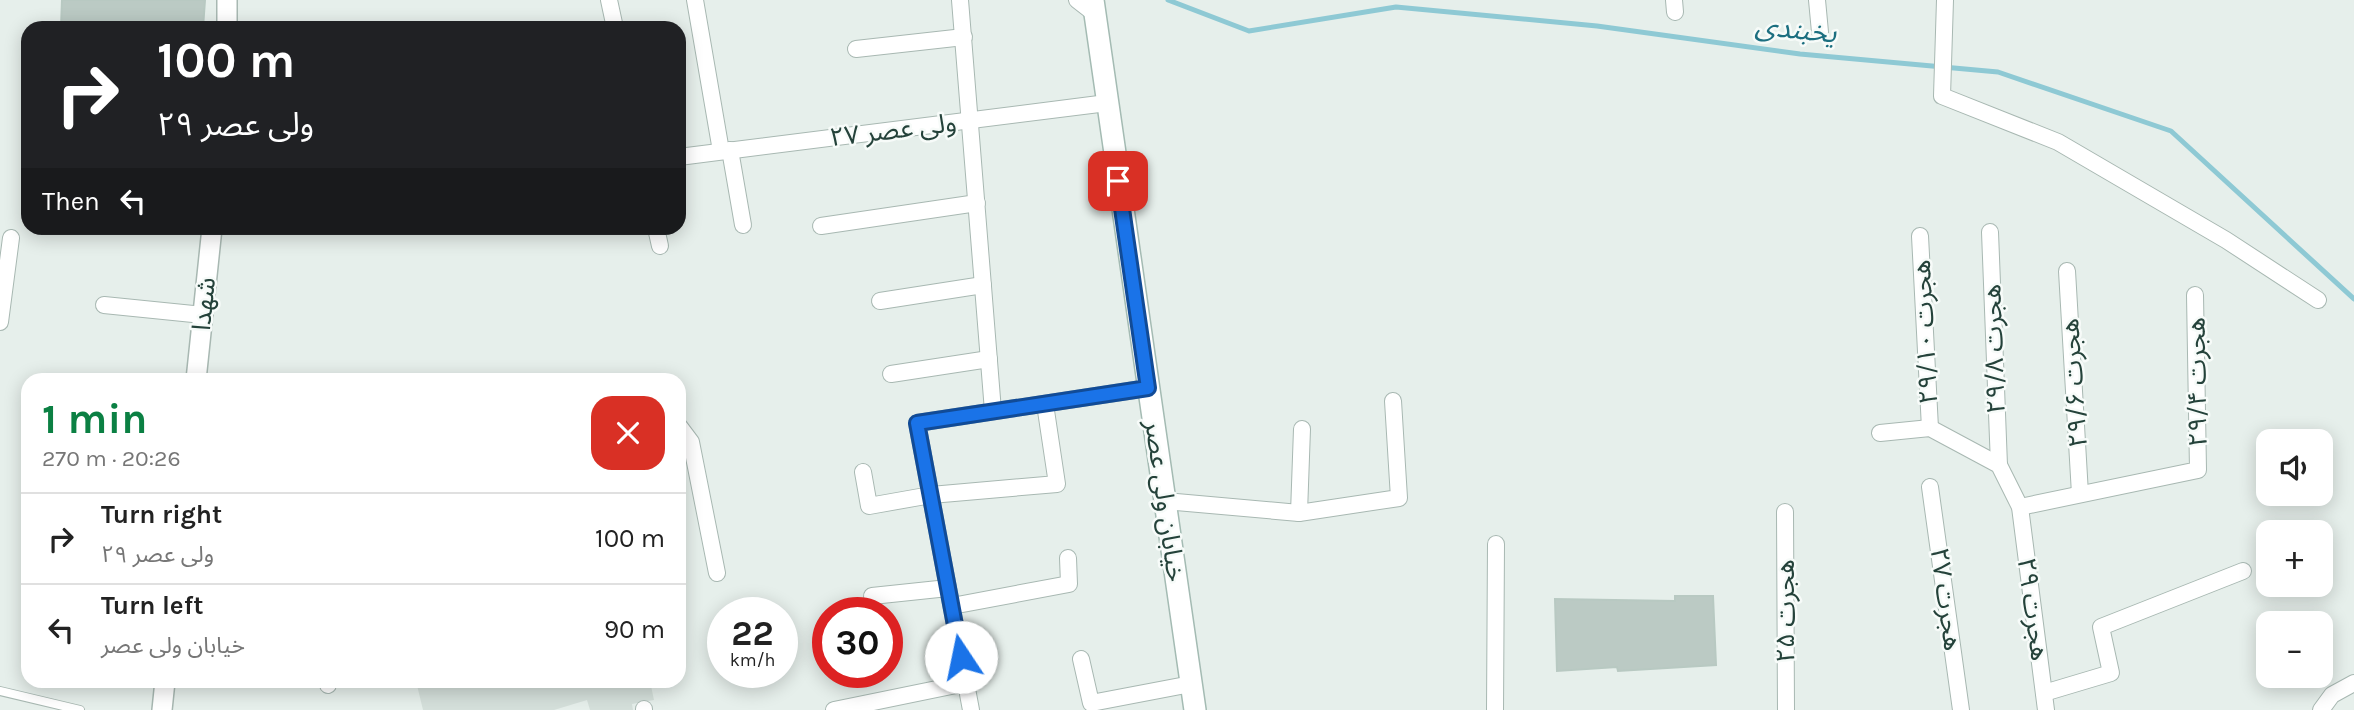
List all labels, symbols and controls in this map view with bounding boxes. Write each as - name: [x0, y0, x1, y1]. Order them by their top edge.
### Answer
- water label: یخبندی: [1754, 8, 1839, 50]
- text: 100 m: [157, 32, 295, 89]
- icon: right: [42, 49, 133, 140]
- text: ولی عصر ۲۹: [157, 106, 314, 143]
- street label: ولی عصر ۲۷: [828, 107, 958, 153]
- pin: [1088, 151, 1148, 211]
- icon: arrive: [1099, 162, 1137, 200]
- icon: left: [114, 182, 152, 220]
- text: Then: [42, 186, 100, 217]
- street label: هجرت ۲۹/۱۰: [1906, 259, 1944, 405]
- street label: شهدا: [186, 276, 222, 332]
- street label: هجرت ۲۹/۸: [1976, 284, 2012, 414]
- street label: هجرت ۲۹/۶: [2054, 317, 2094, 449]
- street label: هجرت ۲۹/۴: [2180, 317, 2214, 447]
- text: 1 min: [42, 394, 147, 444]
- button: close: [591, 396, 665, 470]
- street label: خیابان ولی عصر: [1138, 417, 1192, 584]
- map controls: [2256, 429, 2333, 688]
- button: sound: [2256, 429, 2333, 506]
- text: 270 m · 20:26: [42, 445, 181, 472]
- text: Turn right: [101, 499, 222, 530]
- icon: right: [42, 520, 80, 558]
- button: +: [2256, 520, 2333, 597]
- text: 100 m: [595, 523, 665, 554]
- text: ولی عصر ۲۹: [101, 541, 214, 568]
- street label: هجرت ۲۷: [1923, 546, 1969, 652]
- street label: هجرت ۲۹: [2010, 556, 2056, 662]
- street label: هجرت ۲۵: [1770, 559, 1801, 663]
- text: Turn left: [101, 590, 203, 621]
- speed limit sign: 30: [812, 597, 903, 688]
- icon: left: [42, 611, 80, 649]
- button: −: [2256, 611, 2333, 688]
- text: 22: [731, 613, 774, 654]
- text: 90 m: [604, 614, 665, 645]
- position arrow: [924, 620, 998, 694]
- text: خیابان ولی عصر: [101, 632, 245, 659]
- text: km/h: [730, 649, 775, 671]

